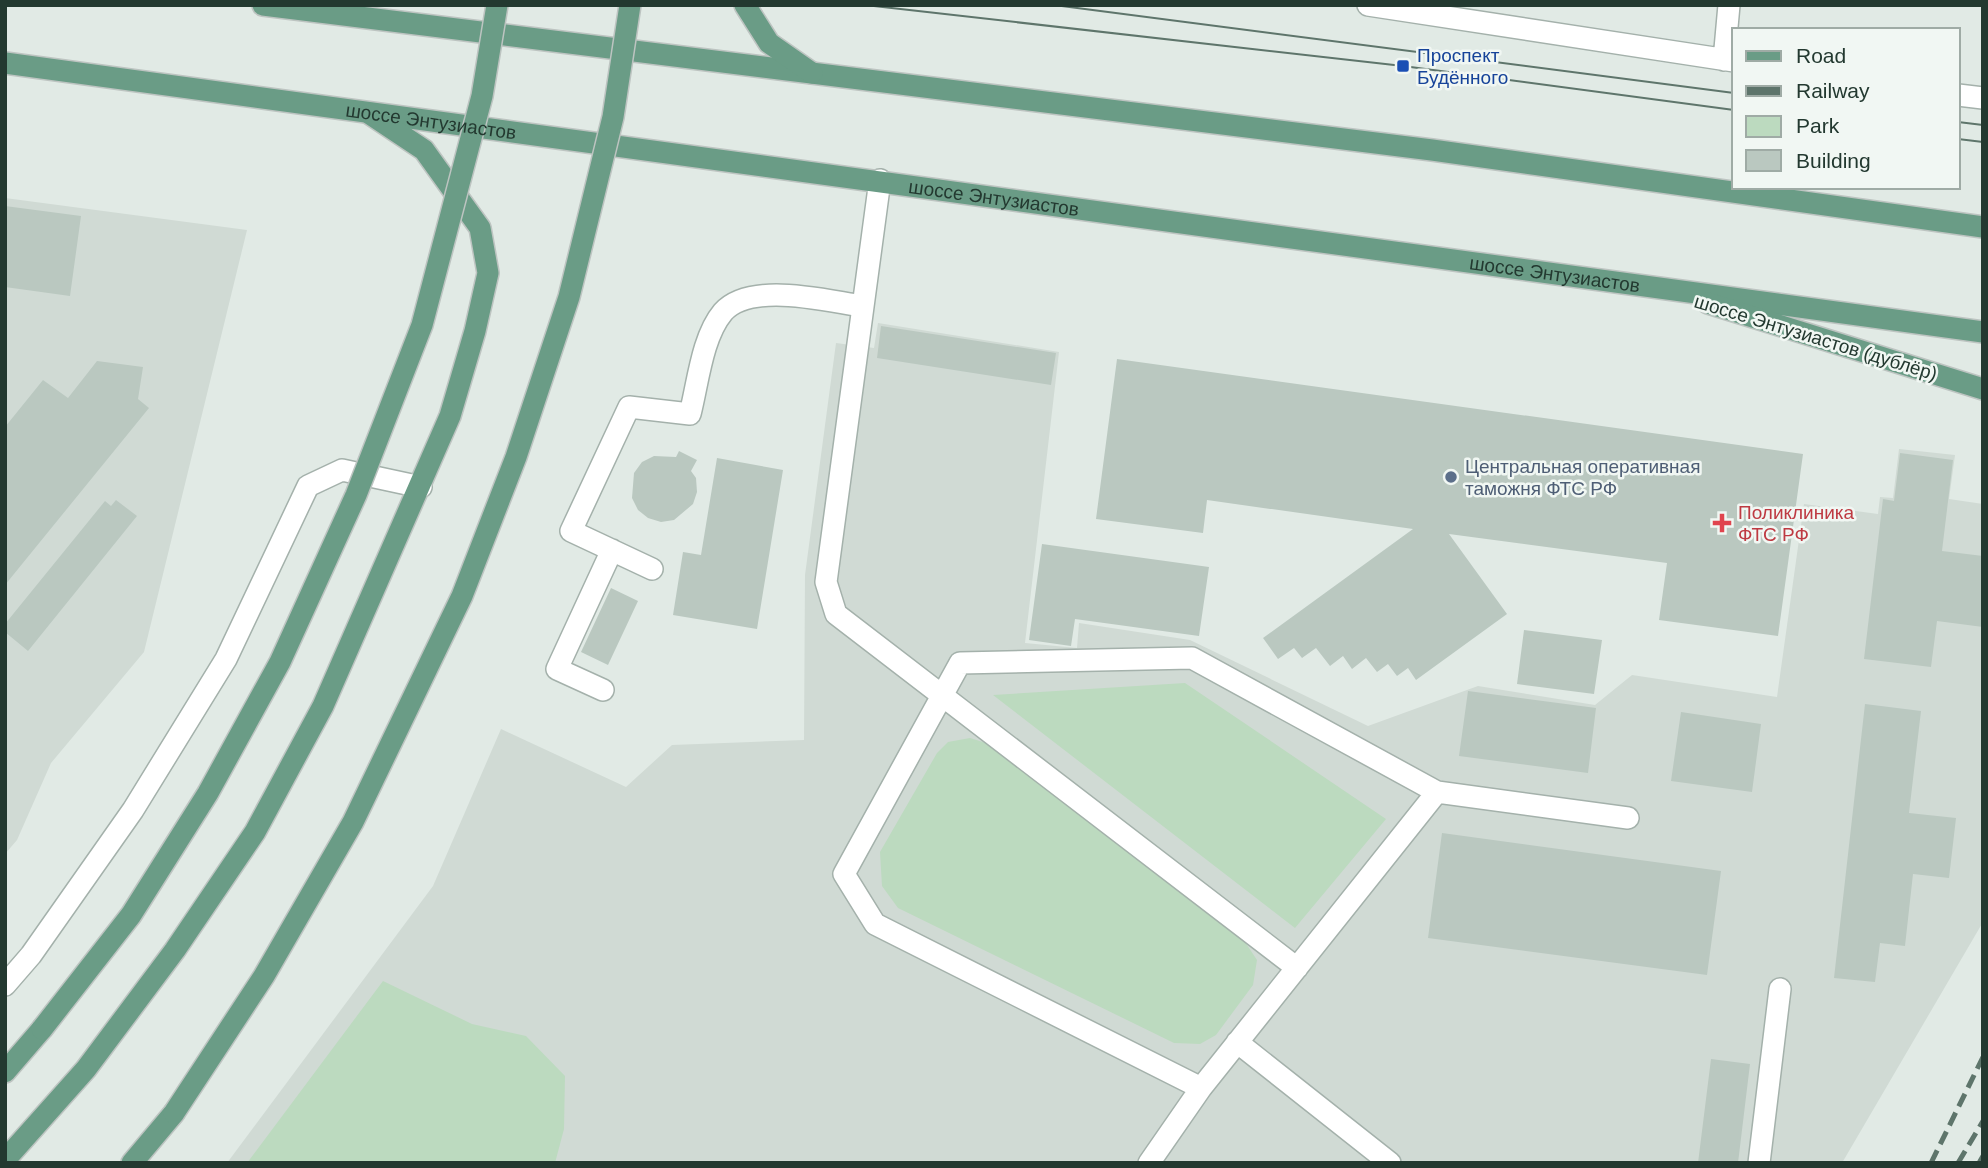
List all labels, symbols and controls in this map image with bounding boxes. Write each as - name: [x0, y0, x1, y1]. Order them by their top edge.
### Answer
- legend: [1732, 28, 1960, 189]
- text: Road: [1796, 44, 1846, 67]
- place label: Проспект Будённого: [1417, 45, 1508, 88]
- marker: Проспект Будённого: [1395, 58, 1411, 74]
- text: Railway: [1796, 79, 1870, 102]
- street label: шоссе Энтузиастов: [344, 99, 518, 143]
- text: Park: [1796, 114, 1840, 137]
- text: Building: [1796, 149, 1871, 172]
- street label: шоссе Энтузиастов: [907, 176, 1080, 220]
- street label: шоссе Энтузиастов: [1468, 252, 1641, 296]
- street label: шоссе Энтузиастов (дублёр): [1692, 290, 1940, 384]
- place label: Центральная оперативная таможня ФТС РФ: [1465, 456, 1700, 499]
- marker: Центральная оперативная таможня ФТС РФ: [1443, 469, 1459, 485]
- place label: Поликлиника ФТС РФ: [1738, 502, 1855, 545]
- marker: Поликлиника ФТС РФ: [1712, 513, 1732, 533]

